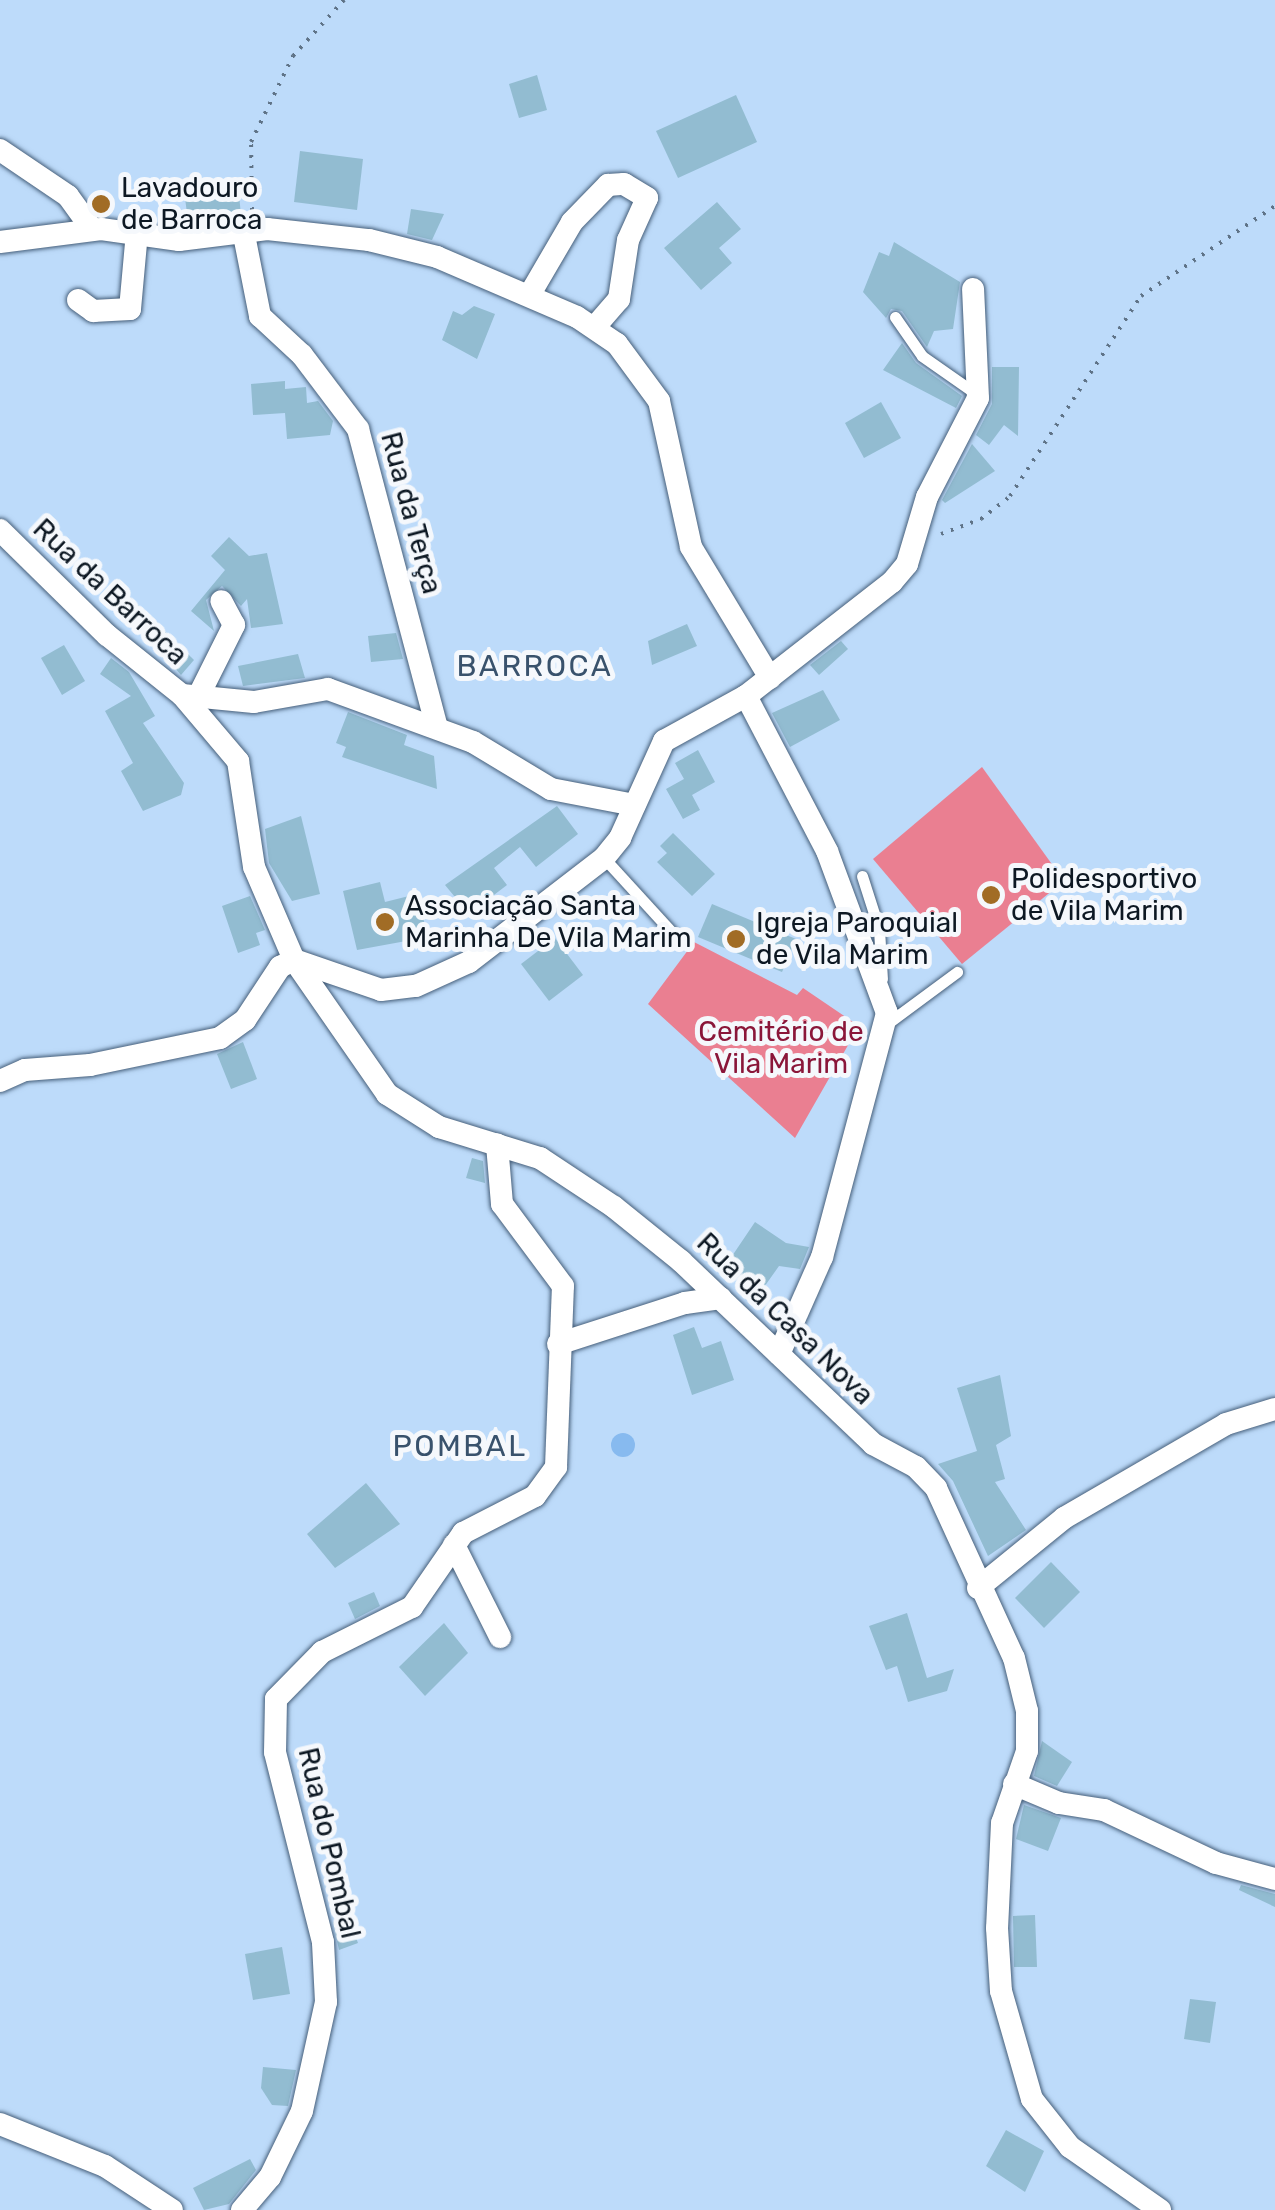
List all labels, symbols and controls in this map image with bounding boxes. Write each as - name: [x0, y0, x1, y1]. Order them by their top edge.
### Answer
- place label: Lavadouro de Barroca: [121, 171, 262, 237]
- marker: Lavadouro de Barroca: [90, 193, 112, 215]
- street label: Rua da Terça: [373, 428, 449, 598]
- street label: Rua da Barroca: [26, 512, 194, 672]
- district label: BARROCA: [457, 648, 613, 684]
- place label: Polidesportivo de Vila Marim: [1011, 862, 1197, 928]
- marker: Polidesportivo de Vila Marim: [980, 884, 1002, 906]
- place label: Associação Santa Marinha De Vila Marim: [405, 889, 692, 955]
- place label: Igreja Paroquial de Vila Marim: [756, 906, 958, 972]
- marker: Associação Santa Marinha De Vila Marim: [374, 911, 396, 933]
- marker: Igreja Paroquial de Vila Marim: [725, 928, 747, 950]
- park label: Cemitério de Vila Marim: [698, 1015, 864, 1081]
- street label: Rua da Casa Nova: [690, 1226, 880, 1412]
- district label: POMBAL: [392, 1428, 528, 1464]
- street label: Rua do Pombal: [291, 1744, 367, 1942]

